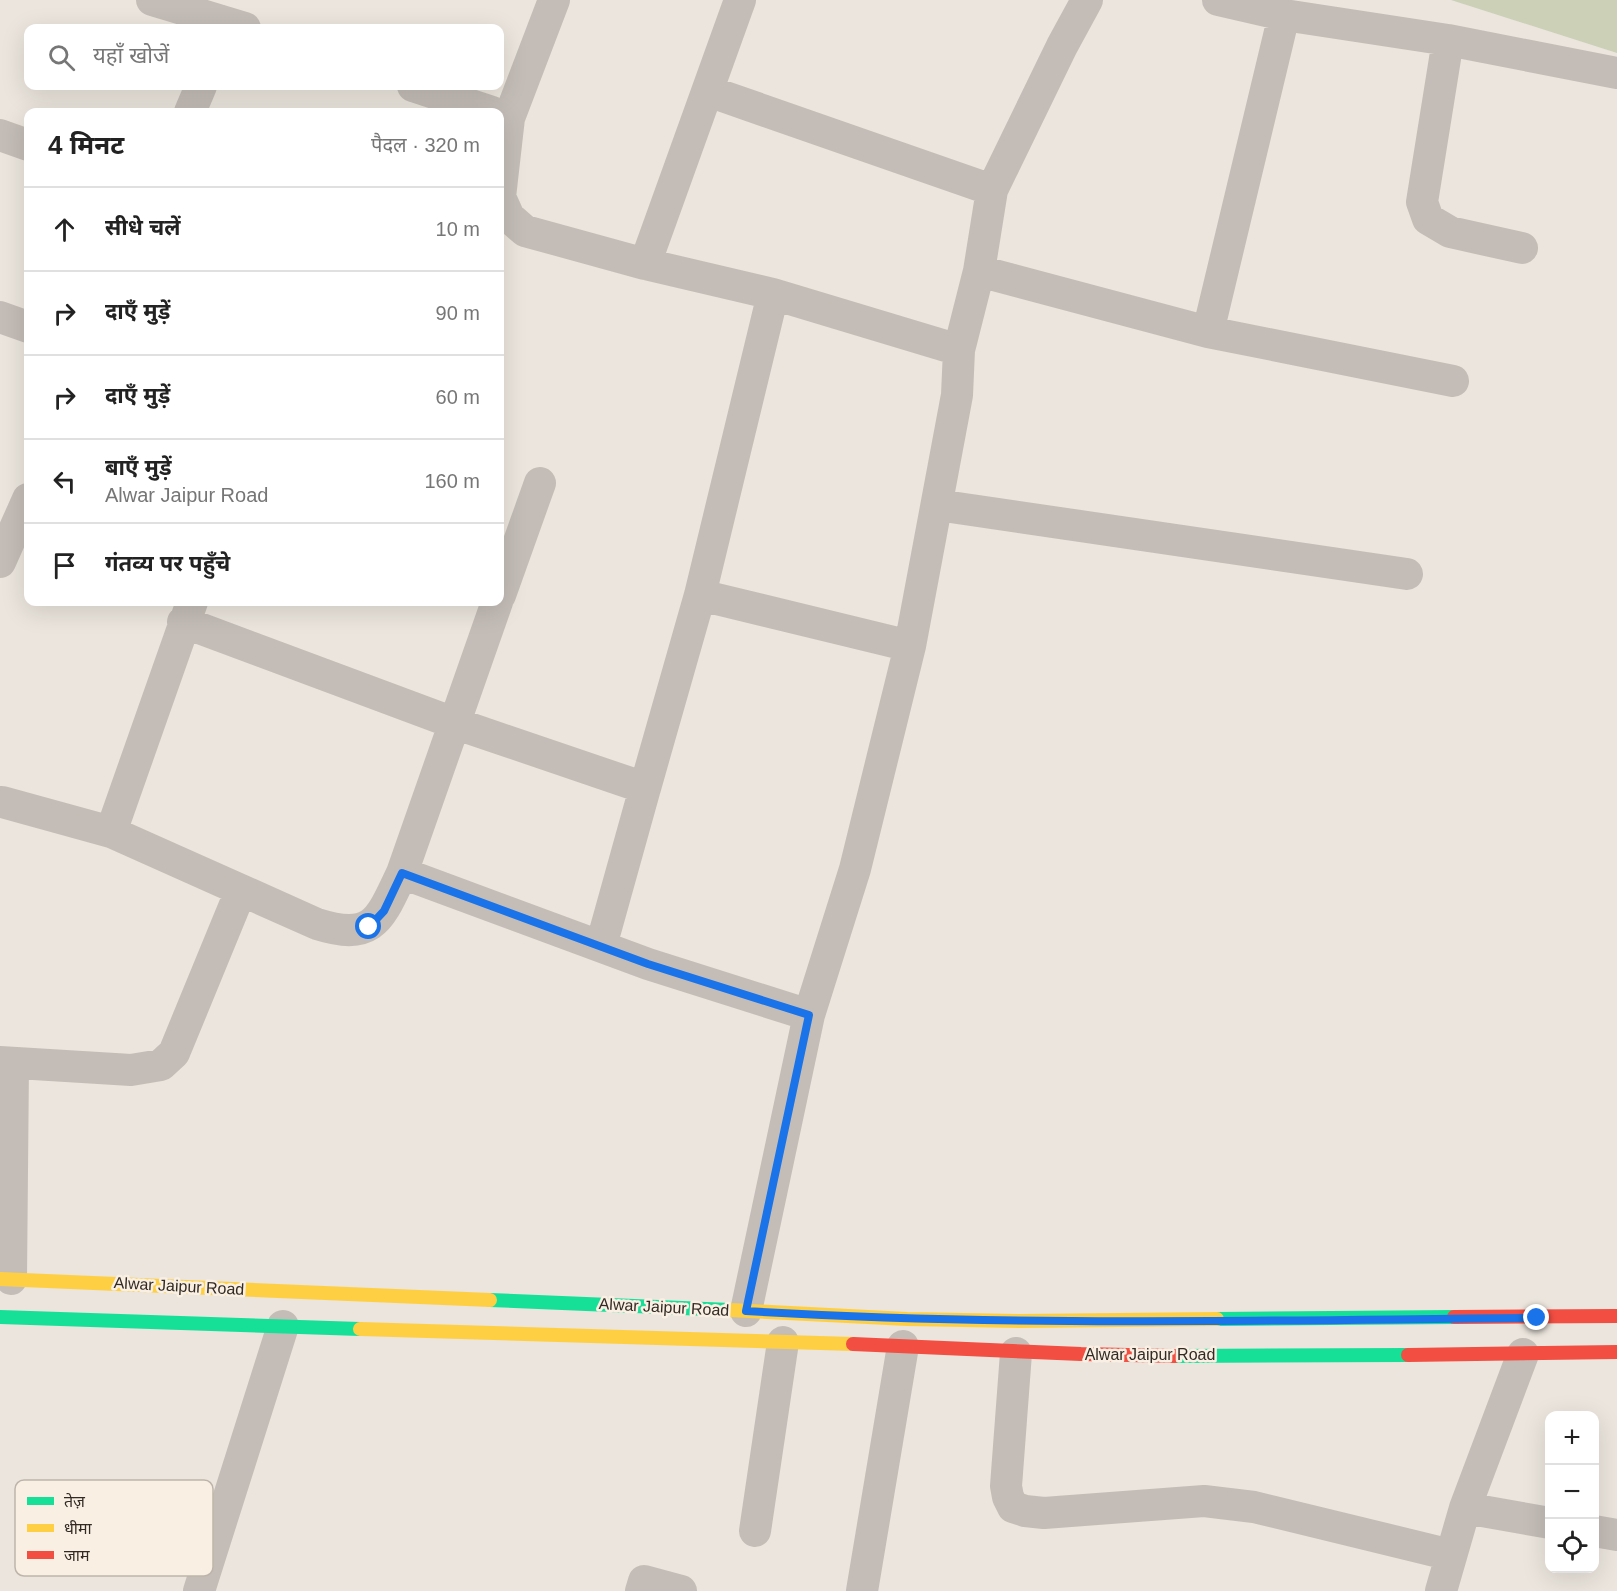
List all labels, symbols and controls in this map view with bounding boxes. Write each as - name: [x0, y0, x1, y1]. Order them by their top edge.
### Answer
- search box: [24, 24, 504, 90]
- icon: search: [45, 41, 78, 74]
- text: यहाँ खोजें: [93, 43, 169, 68]
- text: 4 मिनट: [48, 130, 124, 160]
- text: पैदल · 320 m: [371, 134, 480, 156]
- icon: ahead: [48, 213, 81, 246]
- text: सीधे चलें: [105, 215, 180, 240]
- text: 10 m: [436, 218, 480, 240]
- icon: right: [48, 297, 81, 330]
- text: दाएँ मुड़ें: [105, 299, 170, 324]
- text: 90 m: [436, 302, 480, 324]
- icon: right: [48, 381, 81, 414]
- text: दाएँ मुड़ें: [105, 383, 170, 408]
- text: 60 m: [436, 386, 480, 408]
- text: बाएँ मुड़ें: [105, 455, 171, 480]
- icon: left: [48, 465, 81, 498]
- text: 160 m: [424, 470, 480, 492]
- text: Alwar Jaipur Road: [105, 484, 268, 506]
- icon: arrive: [48, 549, 81, 582]
- text: गंतव्य पर पहुँचे: [105, 551, 230, 576]
- route start: [355, 913, 381, 939]
- street label: Alwar Jaipur Road: [113, 1274, 245, 1298]
- street label: Alwar Jaipur Road: [598, 1295, 730, 1319]
- route end: [1523, 1304, 1549, 1330]
- street label: Alwar Jaipur Road: [1085, 1346, 1215, 1363]
- map controls: [1545, 1411, 1599, 1573]
- button: +: [1545, 1411, 1599, 1465]
- button: −: [1545, 1465, 1599, 1519]
- legend: [15, 1480, 213, 1576]
- text: तेज़: [64, 1492, 86, 1510]
- button: locate: [1545, 1519, 1599, 1573]
- text: धीमा: [64, 1520, 93, 1537]
- text: जाम: [64, 1547, 90, 1564]

